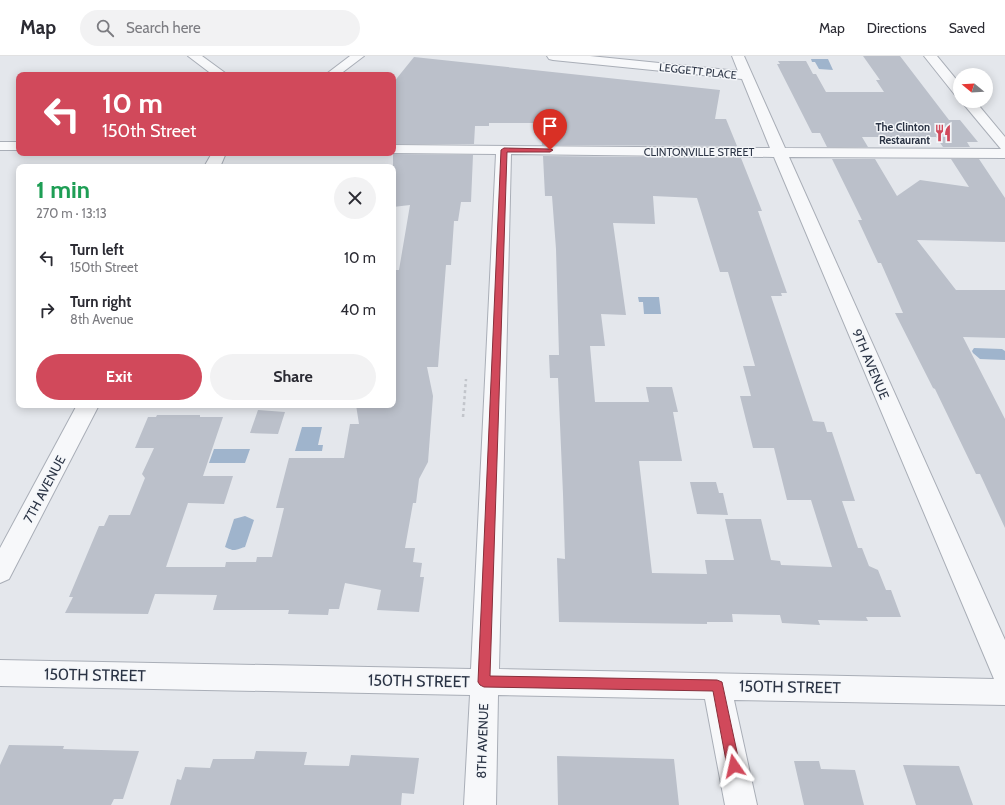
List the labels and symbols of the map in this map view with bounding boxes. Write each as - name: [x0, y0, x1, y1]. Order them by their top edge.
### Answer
- street label: LEGGETT PLACE: [659, 60, 737, 82]
- north arrow: [953, 68, 993, 108]
- pin: [533, 109, 567, 150]
- place label: The Clinton Restaurant: [875, 120, 930, 147]
- restaurant icon: The Clinton Restaurant: [933, 123, 953, 143]
- street label: CLINTONVILLE STREET: [644, 145, 754, 159]
- street label: 9TH AVENUE: [849, 326, 893, 402]
- street label: 7TH AVENUE: [20, 453, 68, 525]
- street label: 150TH STREET: [44, 665, 147, 685]
- street label: 150TH STREET: [368, 671, 471, 691]
- street label: 150TH STREET: [739, 677, 842, 697]
- street label: 8TH AVENUE: [473, 703, 491, 779]
- position arrow: [713, 745, 755, 787]

